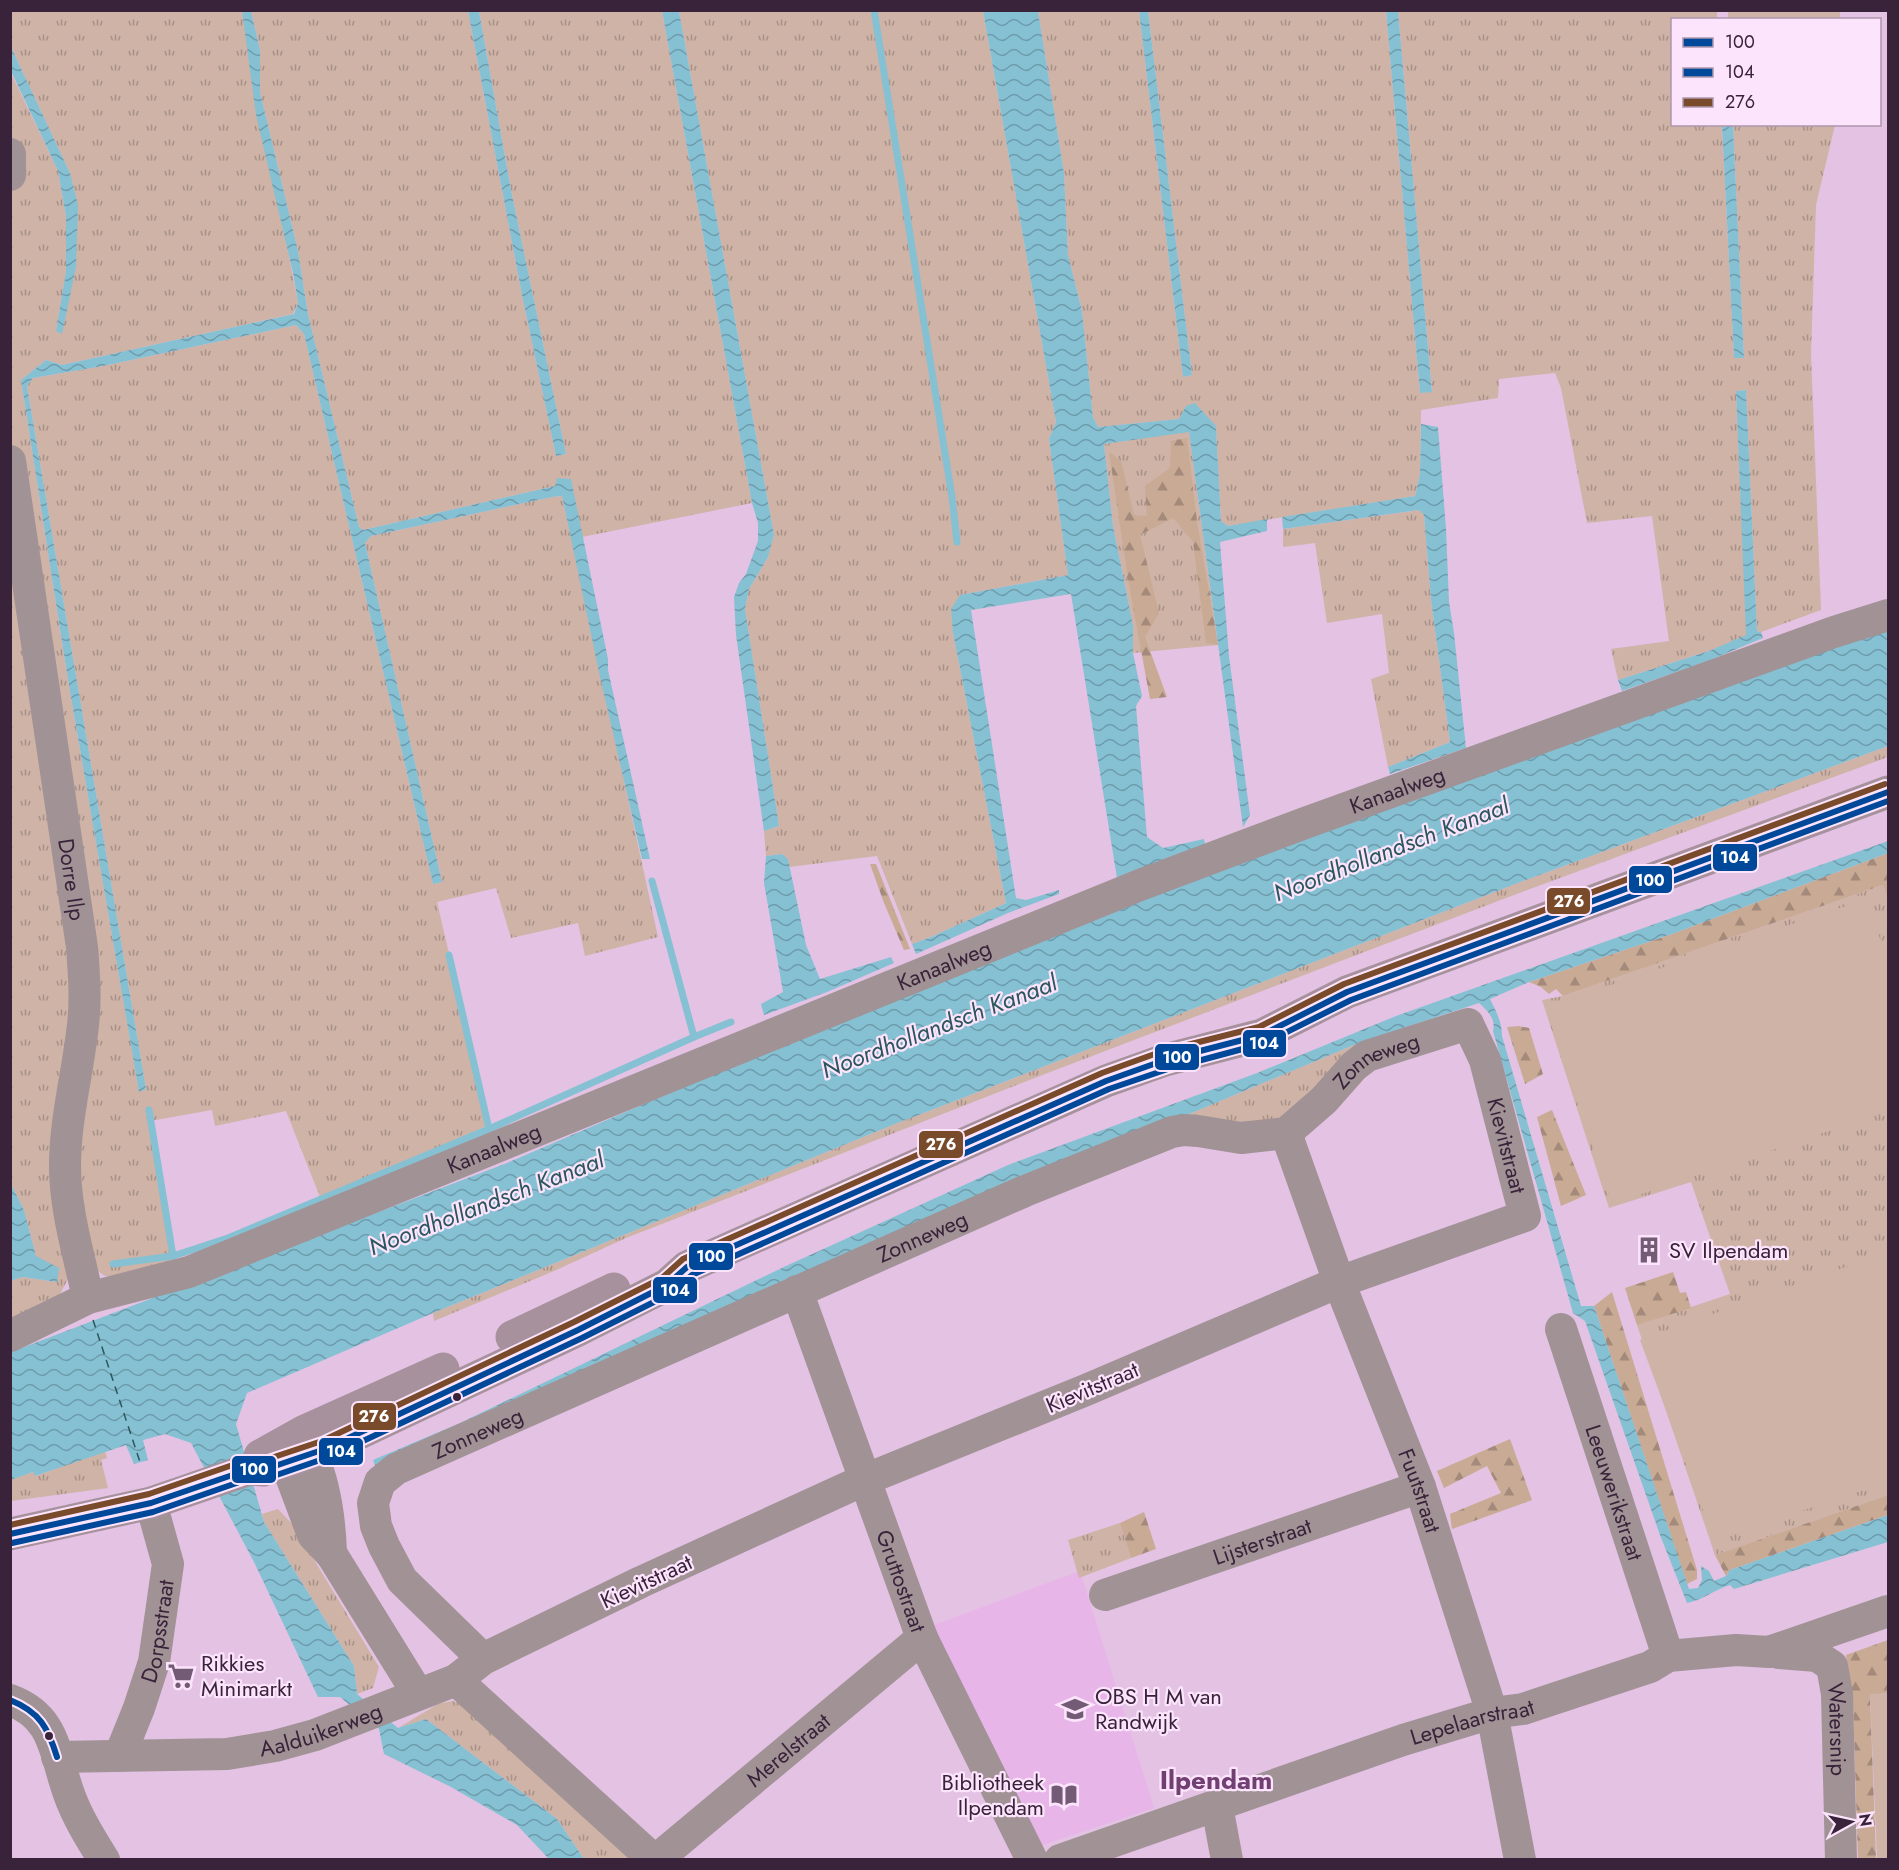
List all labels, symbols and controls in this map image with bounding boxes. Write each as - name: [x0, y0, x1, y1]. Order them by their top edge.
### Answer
- legend: [1671, 18, 1881, 126]
- text: 100: [1725, 29, 1755, 55]
- text: 104: [1725, 59, 1754, 85]
- text: 276: [1725, 89, 1755, 115]
- street label: Kanaalweg: [1345, 758, 1449, 822]
- water label: Noordhollandsch Kanaal: [1268, 787, 1515, 910]
- street label: Dorre Ilp: [50, 836, 94, 923]
- line badge: 104: [1712, 843, 1758, 872]
- text: 104: [1720, 846, 1750, 869]
- line badge: 100: [1628, 865, 1673, 894]
- text: 100: [1635, 869, 1665, 892]
- line badge: 276: [1546, 887, 1591, 915]
- text: 276: [1554, 890, 1584, 913]
- street label: Kanaalweg: [892, 931, 996, 998]
- water label: Noordhollandsch Kanaal: [816, 964, 1063, 1087]
- street label: Zonneweg: [1325, 1024, 1423, 1096]
- line badge: 104: [1242, 1029, 1287, 1058]
- text: 104: [1249, 1032, 1279, 1055]
- line badge: 100: [1154, 1043, 1200, 1071]
- text: 100: [1162, 1046, 1192, 1069]
- street label: Kievitstraat: [1479, 1094, 1535, 1198]
- street label: Kanaalweg: [442, 1114, 546, 1182]
- line badge: 276: [918, 1130, 964, 1159]
- text: 276: [926, 1133, 956, 1156]
- water label: Noordhollandsch Kanaal: [363, 1141, 610, 1264]
- street label: Zonneweg: [872, 1202, 972, 1271]
- place label: SV Ilpendam: [1669, 1234, 1788, 1266]
- building icon: SV Ilpendam: [1634, 1235, 1664, 1265]
- line badge: 100: [688, 1242, 734, 1271]
- text: 100: [696, 1245, 726, 1268]
- line badge: 104: [652, 1276, 698, 1304]
- text: 104: [660, 1279, 690, 1302]
- street label: Kievitstraat: [1041, 1353, 1144, 1421]
- unlabelled marker: [451, 1391, 463, 1403]
- street label: Zonneweg: [427, 1399, 528, 1467]
- line badge: 276: [352, 1402, 397, 1431]
- text: 276: [359, 1405, 389, 1428]
- street label: Leeuwerikstraat: [1577, 1420, 1652, 1565]
- line badge: 104: [318, 1437, 364, 1466]
- text: 104: [326, 1440, 356, 1463]
- street label: Fuutstraat: [1390, 1444, 1450, 1537]
- line badge: 100: [231, 1455, 277, 1484]
- text: 100: [239, 1458, 269, 1481]
- street label: Lijsterstraat: [1208, 1509, 1316, 1573]
- street label: Gruttostraat: [868, 1525, 935, 1637]
- street label: Kievitstraat: [595, 1545, 698, 1616]
- street label: Dorpsstraat: [132, 1577, 182, 1687]
- place label: Rikkies Minimarkt: [201, 1647, 293, 1704]
- supermarket icon: Rikkies Minimarkt: [166, 1661, 196, 1691]
- place label: OBS H M van Randwijk: [1095, 1680, 1222, 1737]
- street label: Watersnip: [1819, 1680, 1855, 1776]
- street label: Lepelaarstraat: [1406, 1690, 1539, 1753]
- street label: Aalduikerweg: [257, 1694, 387, 1764]
- school or university icon: OBS H M van Randwijk: [1060, 1694, 1090, 1724]
- street label: Merelstraat: [739, 1705, 838, 1794]
- unlabelled marker: [43, 1730, 55, 1742]
- district label: Ilpendam: [1160, 1761, 1272, 1799]
- place label: Bibliotheek Ilpendam: [942, 1766, 1044, 1823]
- library icon: Bibliotheek Ilpendam: [1049, 1780, 1079, 1810]
- north arrow: [1821, 1792, 1881, 1852]
- text: N: [1853, 1812, 1878, 1828]

